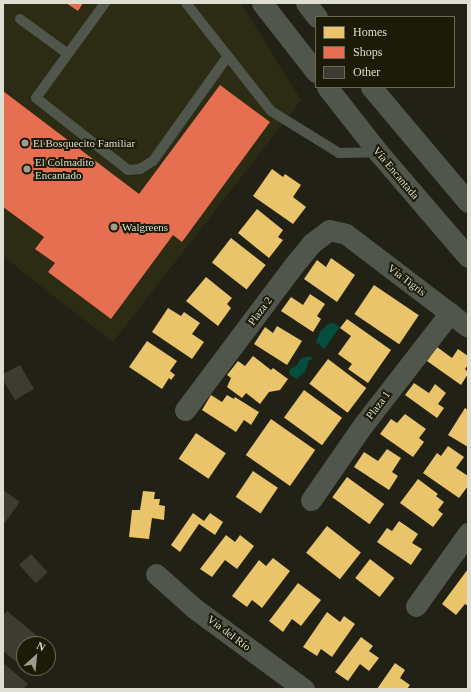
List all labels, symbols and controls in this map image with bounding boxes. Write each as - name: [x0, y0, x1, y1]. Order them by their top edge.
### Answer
- legend: [315, 16, 455, 88]
- text: Homes: [353, 25, 387, 39]
- text: Shops: [353, 45, 382, 59]
- text: Other: [353, 65, 380, 79]
- place label: El Bosquecito Familiar: [33, 136, 135, 150]
- marker: El Bosquecito Familiar: [20, 138, 30, 148]
- street label: Vía Encantada: [370, 144, 422, 202]
- place label: El Colmadito Encantado: [35, 156, 94, 182]
- marker: El Colmadito Encantado: [22, 164, 32, 174]
- place label: Walgreens: [122, 220, 168, 234]
- marker: Walgreens: [109, 222, 119, 232]
- street label: Vía Tigris: [385, 261, 429, 299]
- street label: Plaza 2: [245, 294, 275, 328]
- street label: Plaza 1: [363, 388, 393, 422]
- street label: Vía del Río: [205, 612, 253, 654]
- north arrow: [16, 636, 56, 676]
- text: N: [35, 639, 47, 653]

